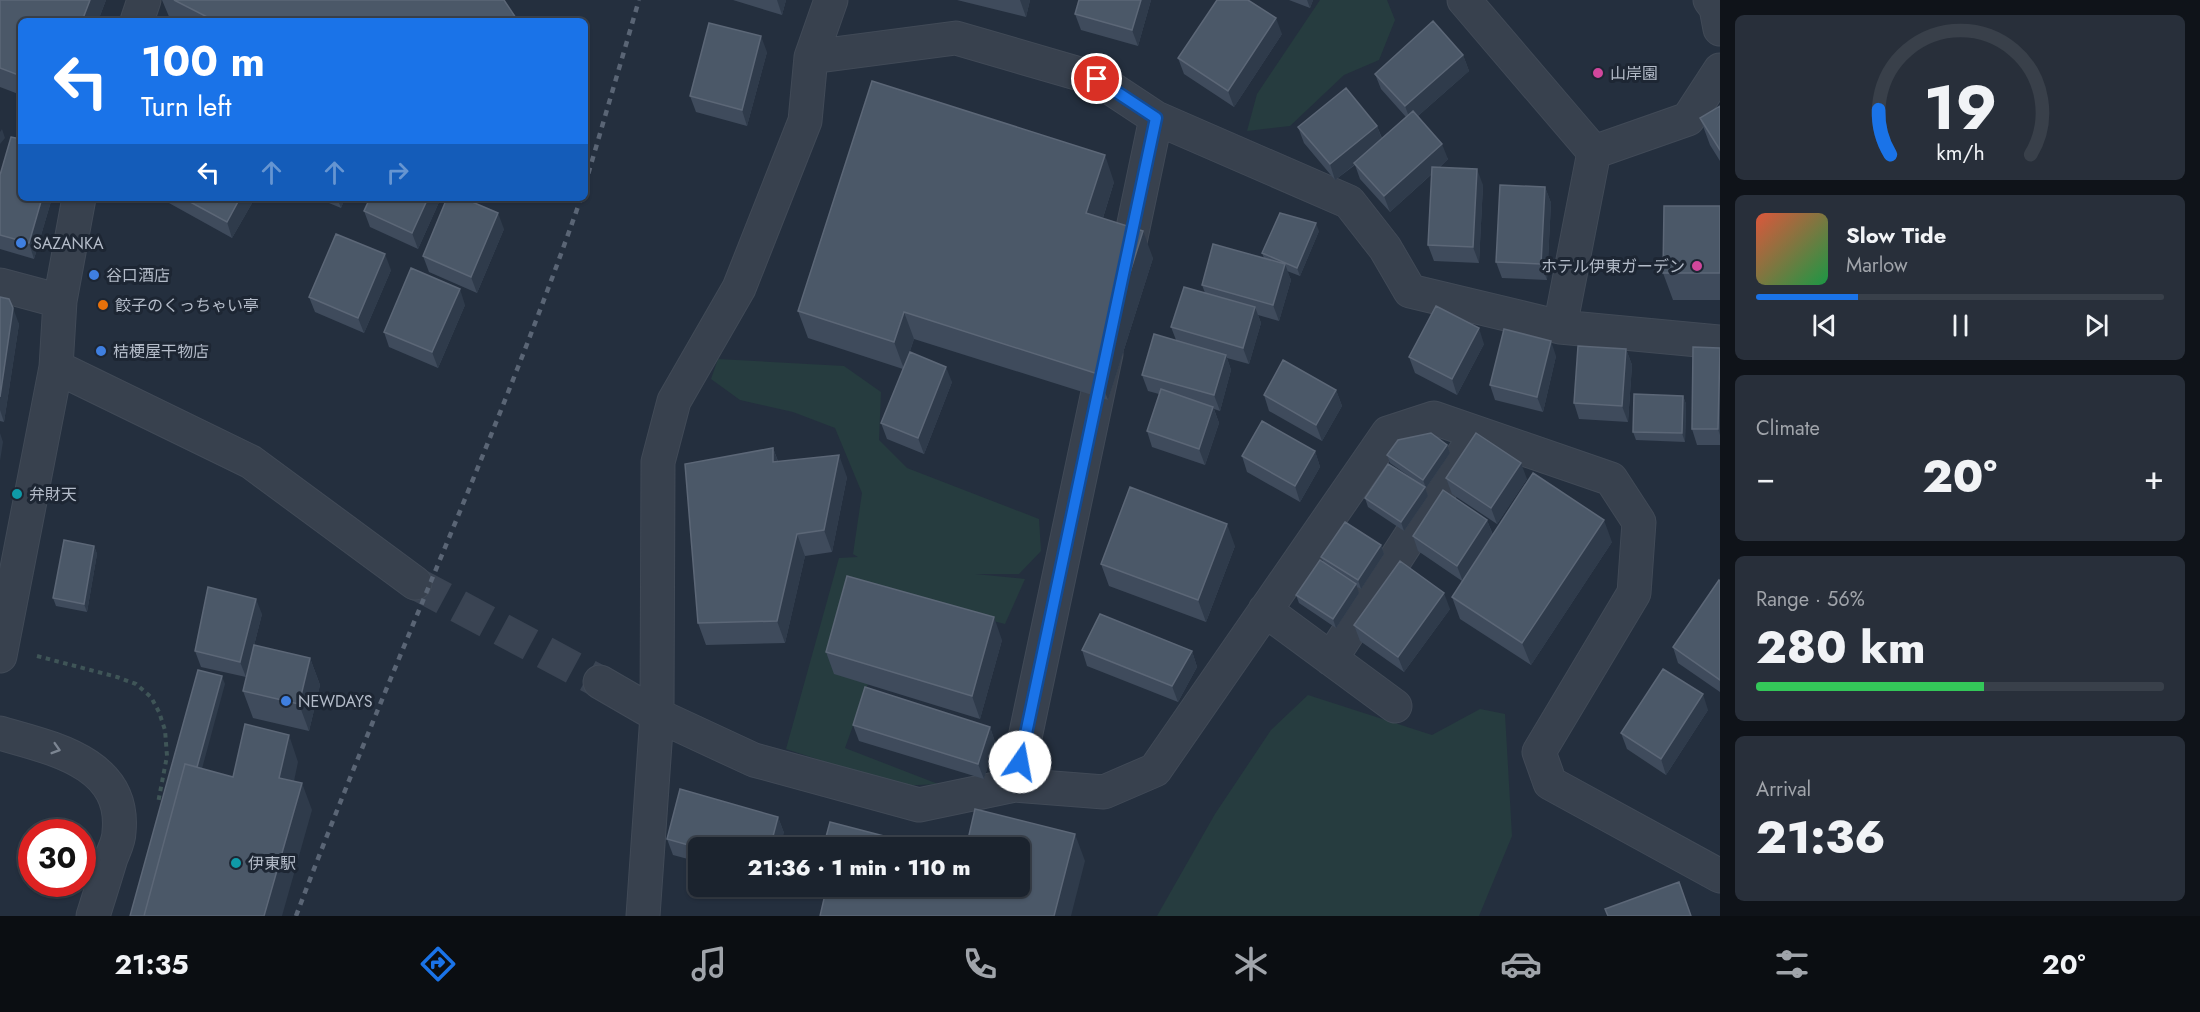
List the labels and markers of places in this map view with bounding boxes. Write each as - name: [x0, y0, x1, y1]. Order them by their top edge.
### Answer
- pin: [1071, 53, 1122, 104]
- place label: 山岸園: [1610, 62, 1658, 85]
- marker: 山岸園: [1591, 66, 1605, 80]
- place label: SAZANKA: [33, 232, 104, 255]
- marker: SAZANKA: [14, 236, 28, 250]
- place label: ホテル伊東ガーデン: [1541, 255, 1685, 278]
- marker: ホテル伊東ガーデン: [1690, 259, 1704, 273]
- place label: 谷口酒店: [106, 264, 170, 287]
- marker: 谷口酒店: [87, 268, 101, 282]
- place label: 餃子のくっちゃい亭: [115, 294, 259, 317]
- marker: 餃子のくっちゃい亭: [96, 298, 110, 312]
- place label: 桔梗屋干物店: [113, 340, 209, 363]
- marker: 桔梗屋干物店: [94, 344, 108, 358]
- place label: 弁財天: [29, 483, 77, 506]
- marker: 弁財天: [10, 487, 24, 501]
- place label: NEWDAYS: [298, 690, 373, 713]
- marker: NEWDAYS: [279, 694, 293, 708]
- place label: 伊東駅: [248, 852, 296, 875]
- marker: 伊東駅: [229, 856, 243, 870]

